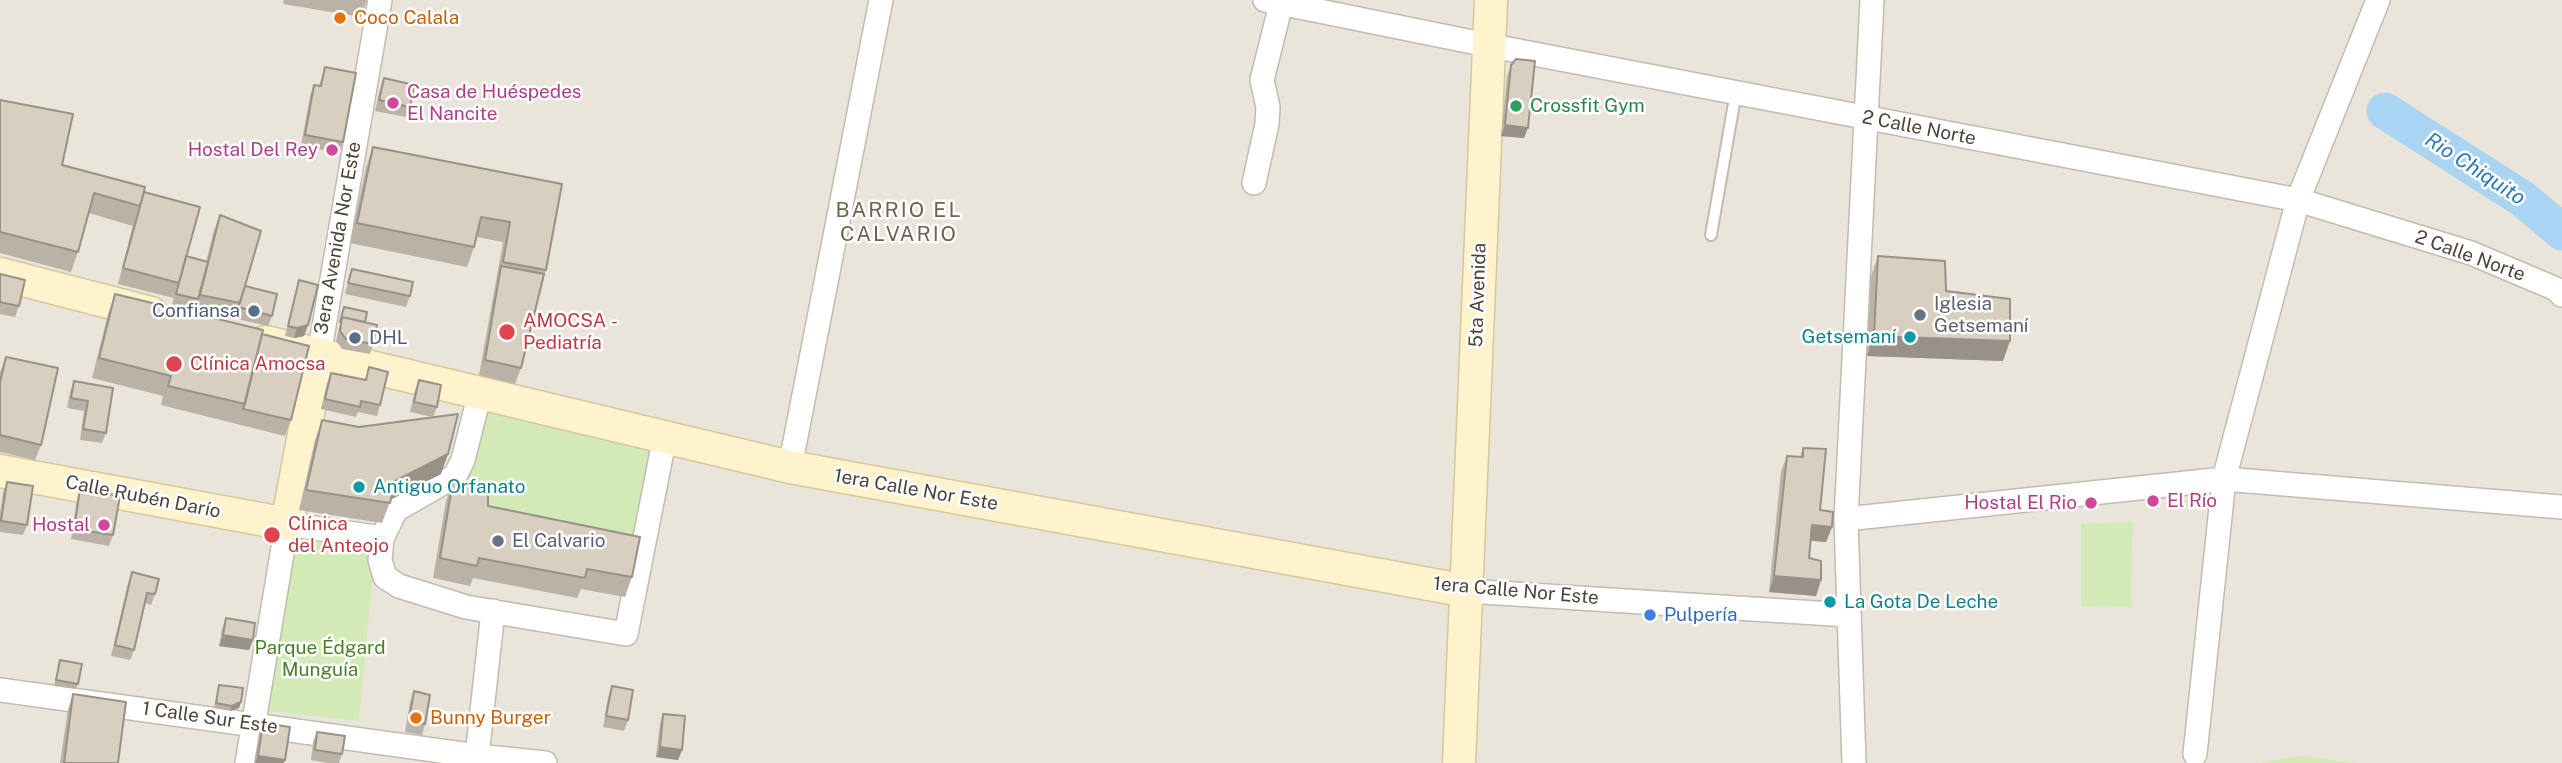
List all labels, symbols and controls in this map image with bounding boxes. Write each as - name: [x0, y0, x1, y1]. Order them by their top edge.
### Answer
- place label: Coco Calala: [354, 7, 459, 29]
- marker: Coco Calala: [332, 10, 348, 26]
- place label: Casa de Huéspedes El Nancite: [407, 81, 581, 125]
- marker: Casa de Huéspedes El Nancite: [385, 95, 401, 111]
- place label: Crossfit Gym: [1530, 95, 1645, 117]
- marker: Crossfit Gym: [1508, 98, 1524, 114]
- street label: 2 Calle Norte: [1860, 106, 1978, 150]
- water label: Rio Chiquito: [2420, 127, 2530, 211]
- place label: Hostal Del Rey: [188, 139, 318, 161]
- street label: 3era Avenida Nor Este: [310, 140, 366, 336]
- marker: Hostal Del Rey: [324, 142, 340, 158]
- district label: BARRIO EL CALVARIO: [837, 198, 961, 248]
- street label: 2 Calle Norte: [2412, 226, 2528, 286]
- street label: 5ta Avenida: [1465, 242, 1491, 348]
- place label: Iglesia Getsemaní: [1934, 293, 2028, 337]
- place label: Confiansa: [152, 300, 240, 322]
- marker: Confiansa: [246, 303, 262, 319]
- marker: Iglesia Getsemaní: [1912, 307, 1928, 323]
- place label: AMOCSA - Pediatría: [523, 310, 618, 354]
- marker: AMOCSA - Pediatría: [497, 322, 517, 342]
- place label: Getsemaní: [1802, 326, 1896, 348]
- place label: DHL: [369, 327, 408, 349]
- marker: Getsemaní: [1902, 329, 1918, 345]
- marker: DHL: [347, 330, 363, 346]
- place label: Clínica Amocsa: [190, 353, 326, 375]
- marker: Clínica Amocsa: [164, 354, 184, 374]
- street label: 1era Calle Nor Este: [832, 464, 1000, 516]
- street label: Calle Rubén Darío: [63, 471, 223, 523]
- place label: Antiguo Orfanato: [373, 476, 525, 498]
- marker: Antiguo Orfanato: [351, 479, 367, 495]
- place label: El Río: [2167, 490, 2217, 512]
- place label: Hostal El Rio: [1964, 492, 2077, 514]
- marker: El Río: [2145, 493, 2161, 509]
- marker: Hostal El Rio: [2083, 495, 2099, 511]
- place label: Clínica del Anteojo: [288, 513, 389, 557]
- place label: Hostal: [32, 514, 90, 536]
- marker: Hostal: [96, 517, 112, 533]
- marker: Clínica del Anteojo: [262, 525, 282, 545]
- place label: El Calvario: [512, 530, 605, 552]
- marker: El Calvario: [490, 533, 506, 549]
- street label: 1era Calle Nor Este: [1432, 572, 1600, 610]
- place label: La Gota De Leche: [1844, 591, 1998, 613]
- marker: La Gota De Leche: [1822, 594, 1838, 610]
- place label: Pulpería: [1664, 604, 1737, 626]
- marker: Pulpería: [1642, 607, 1658, 623]
- park label: Parque Édgard Munguía: [254, 637, 386, 681]
- street label: 1 Calle Sur Este: [141, 697, 279, 739]
- place label: Bunny Burger: [430, 707, 551, 729]
- marker: Bunny Burger: [408, 710, 424, 726]

